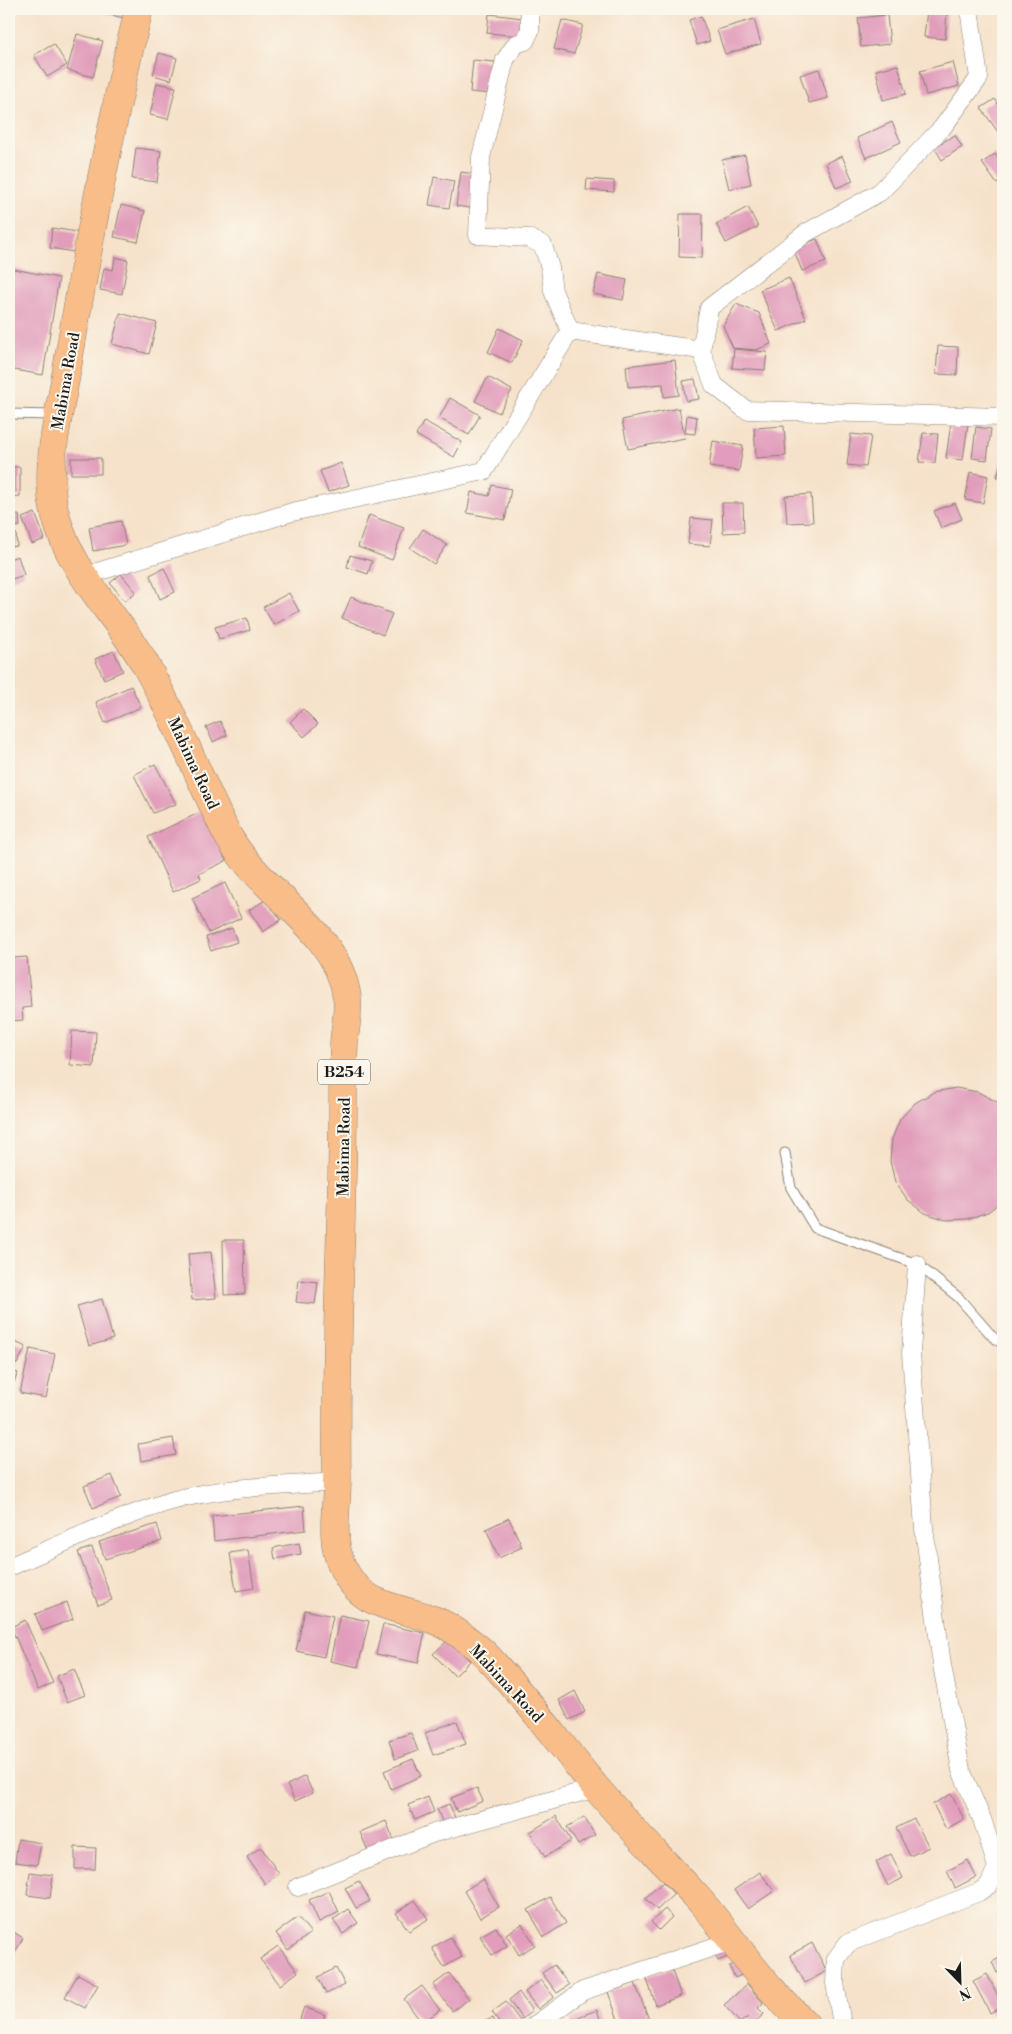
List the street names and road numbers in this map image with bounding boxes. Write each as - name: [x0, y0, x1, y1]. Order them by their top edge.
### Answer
- street label: Mabima Road: [48, 331, 84, 432]
- street label: Mabima Road: [163, 714, 223, 813]
- road number: B254: [318, 1060, 370, 1084]
- street label: Mabima Road: [333, 1097, 355, 1197]
- street label: Mabima Road: [465, 1641, 547, 1727]

